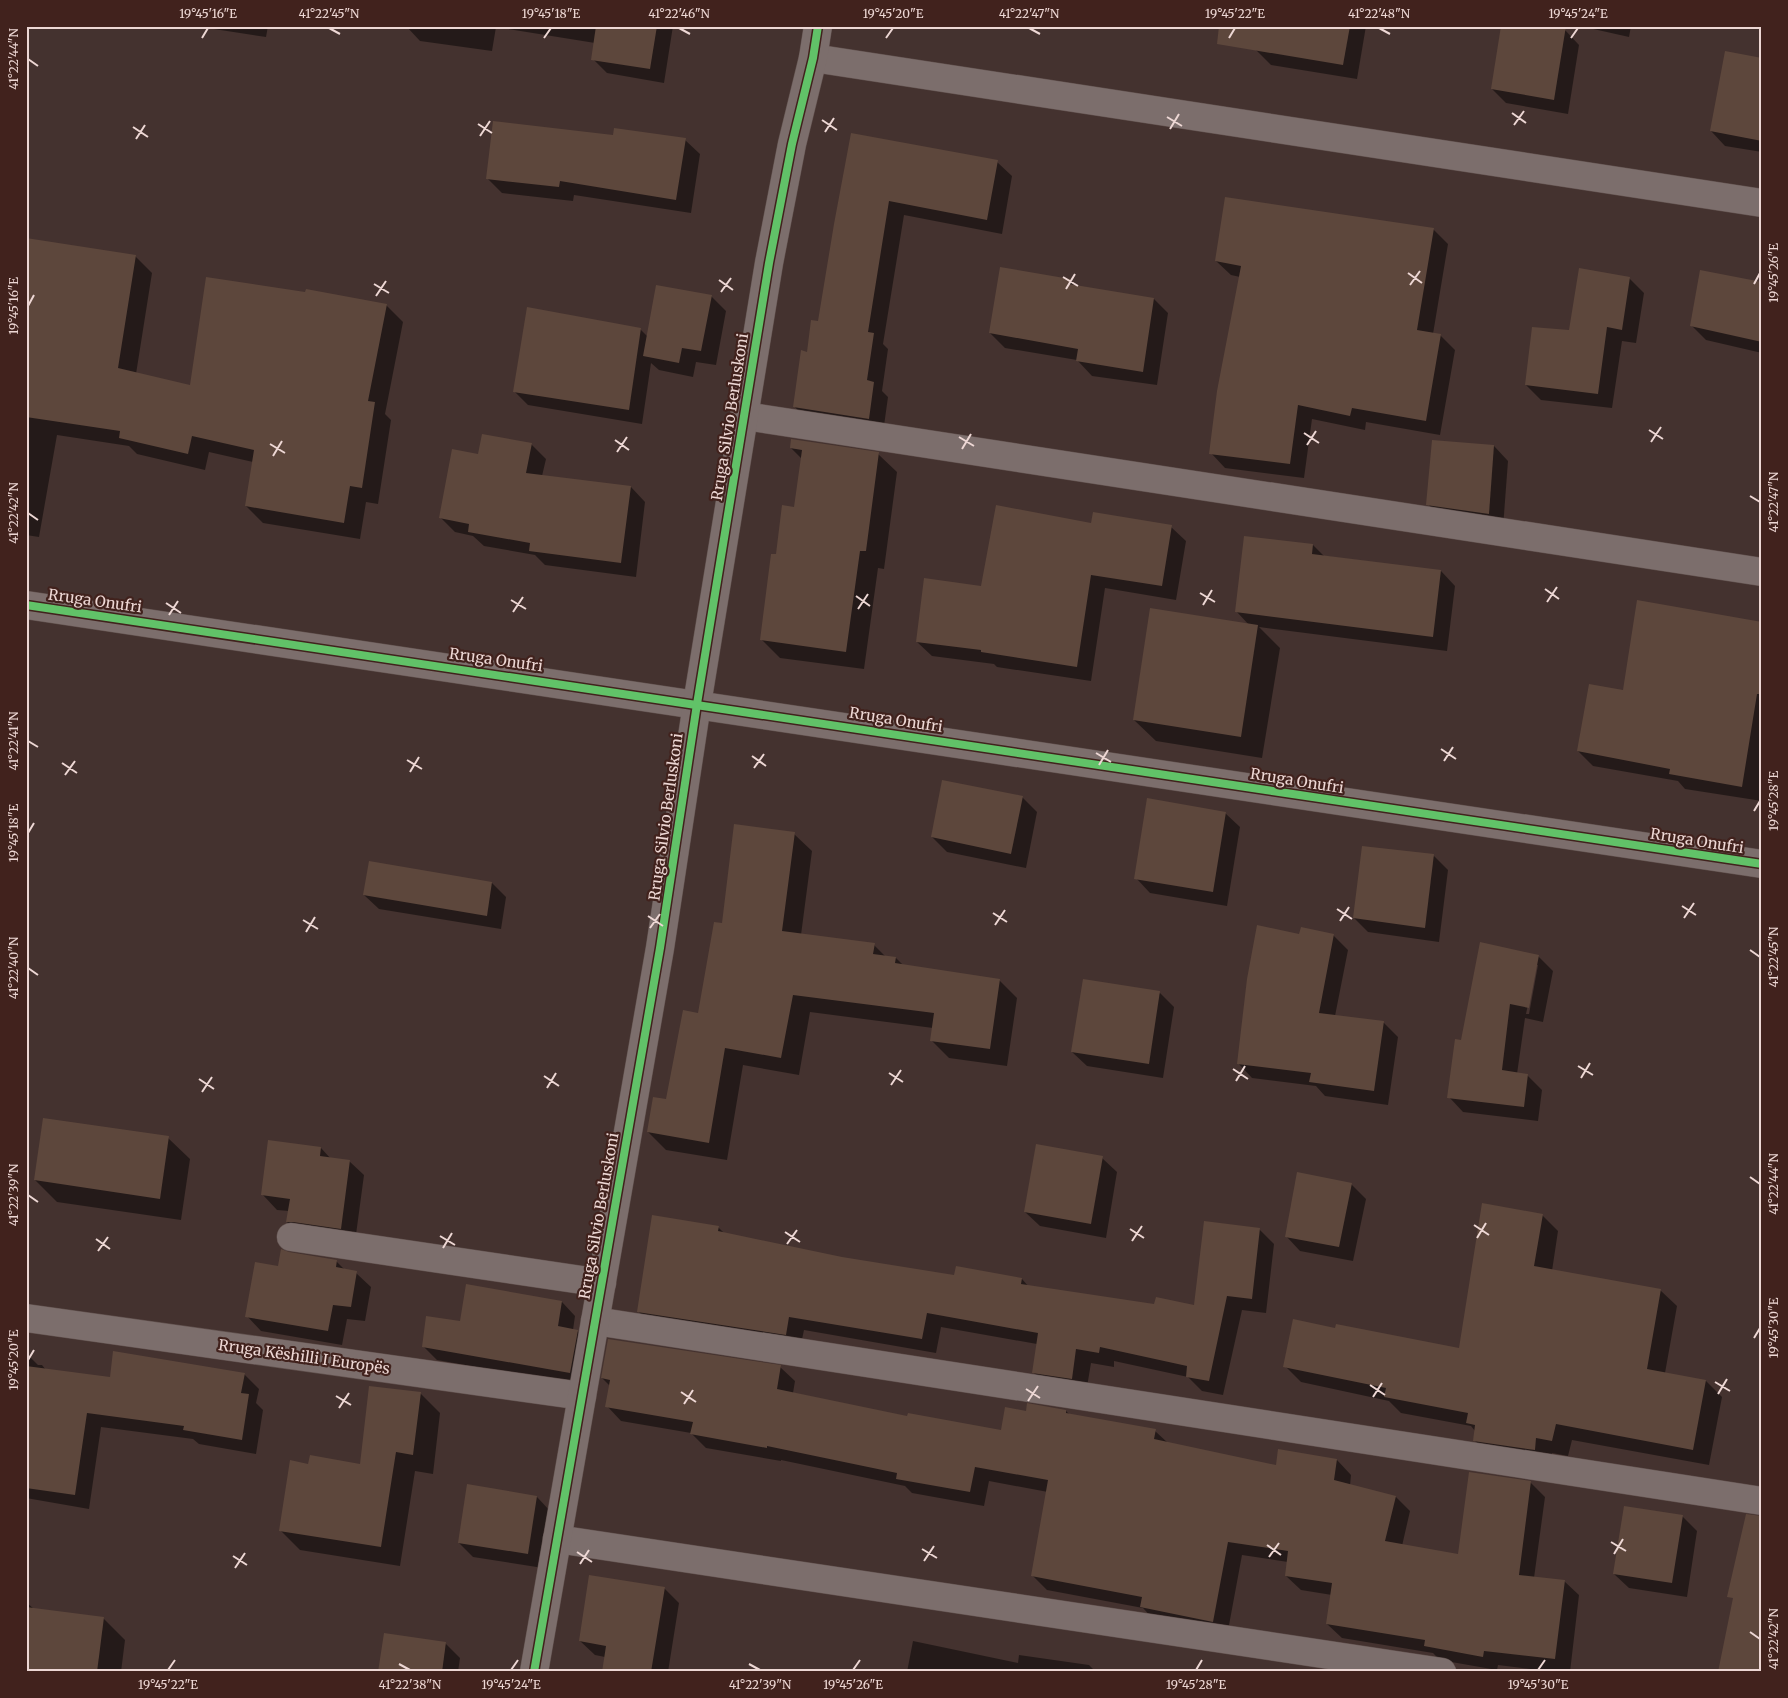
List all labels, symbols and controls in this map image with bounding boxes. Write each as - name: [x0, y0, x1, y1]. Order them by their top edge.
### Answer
- text: 19°45'16"E: [179, 6, 237, 21]
- text: 41°22'45"N: [299, 6, 360, 21]
- text: 19°45'18"E: [522, 6, 581, 21]
- text: 41°22'46"N: [648, 6, 711, 21]
- text: 19°45'20"E: [863, 6, 924, 21]
- text: 41°22'47"N: [999, 6, 1060, 21]
- text: 19°45'22"E: [1205, 6, 1265, 21]
- text: 41°22'48"N: [1348, 6, 1411, 21]
- text: 19°45'24"E: [1548, 6, 1608, 21]
- text: 41°22'44"N: [6, 28, 21, 90]
- text: 19°45'26"E: [1766, 243, 1781, 303]
- text: 19°45'16"E: [6, 277, 21, 335]
- street label: Rruga Silvio Berluskoni: [707, 332, 752, 502]
- text: 41°22'47"N: [1766, 471, 1781, 532]
- text: 41°22'42"N: [6, 482, 21, 544]
- street label: Rruga Onufri: [47, 585, 143, 616]
- street label: Rruga Onufri: [448, 644, 544, 675]
- street label: Rruga Onufri: [848, 703, 944, 736]
- text: 41°22'41"N: [6, 711, 21, 771]
- street label: Rruga Silvio Berluskoni: [644, 732, 687, 902]
- street label: Rruga Onufri: [1249, 764, 1345, 797]
- text: 19°45'28"E: [1766, 771, 1781, 831]
- text: 19°45'18"E: [6, 803, 21, 862]
- street label: Rruga Onufri: [1649, 824, 1745, 857]
- text: 41°22'45"N: [1766, 926, 1781, 987]
- text: 41°22'40"N: [6, 936, 21, 999]
- street label: Rruga Silvio Berluskoni: [574, 1131, 623, 1301]
- text: 41°22'44"N: [1766, 1153, 1781, 1215]
- text: 41°22'39"N: [6, 1163, 21, 1226]
- text: 19°45'30"E: [1766, 1297, 1781, 1358]
- text: 19°45'20"E: [6, 1329, 21, 1390]
- street label: Rruga Këshilli I Europës: [217, 1335, 391, 1378]
- text: 41°22'42"N: [1766, 1608, 1781, 1670]
- text: 19°45'22"E: [138, 1677, 198, 1692]
- text: 41°22'38"N: [379, 1677, 442, 1692]
- text: 19°45'24"E: [481, 1677, 541, 1692]
- text: 41°22'39"N: [729, 1677, 792, 1692]
- text: 19°45'26"E: [823, 1677, 883, 1692]
- text: 19°45'28"E: [1166, 1677, 1226, 1692]
- text: 19°45'30"E: [1508, 1677, 1569, 1692]

